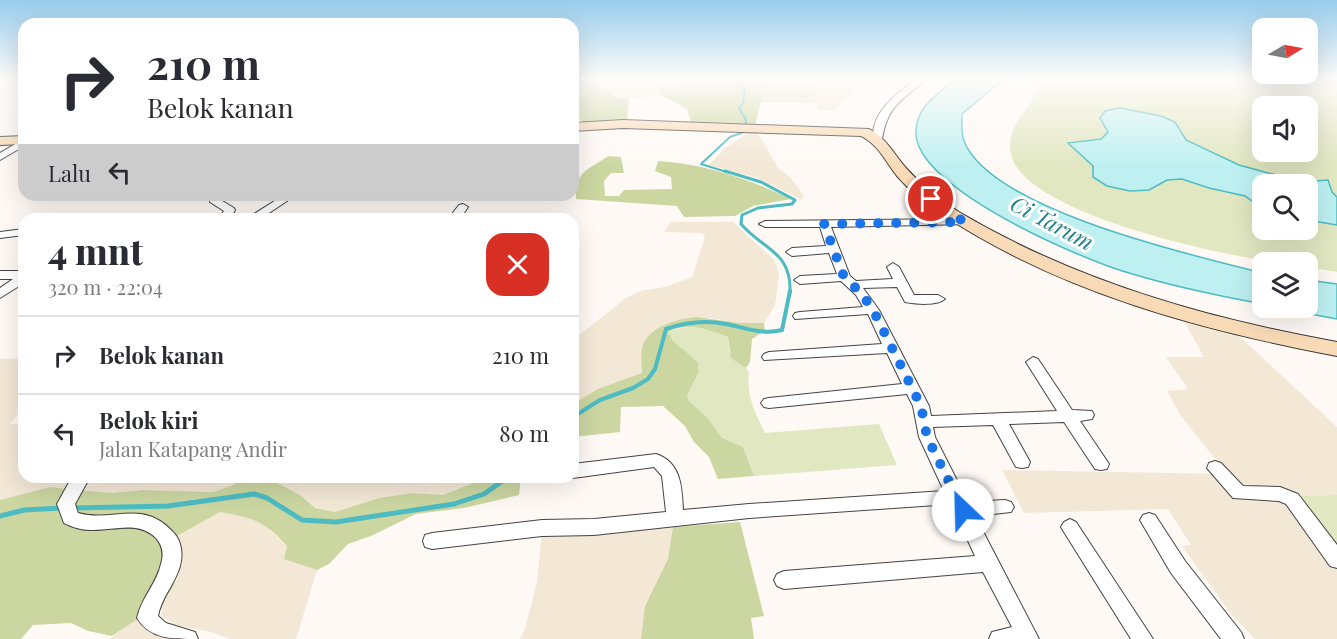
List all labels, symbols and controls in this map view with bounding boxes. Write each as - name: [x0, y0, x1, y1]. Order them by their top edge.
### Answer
- north arrow: [1252, 18, 1318, 84]
- map controls: [1252, 18, 1318, 318]
- text: 210 m: [147, 35, 260, 91]
- icon: right: [48, 42, 126, 120]
- text: Belok kanan: [147, 89, 294, 125]
- button: sound: [1252, 96, 1318, 162]
- icon: left: [103, 156, 136, 189]
- text: Lalu: [48, 158, 91, 188]
- pin: [905, 173, 956, 224]
- button: search: [1252, 174, 1318, 240]
- icon: arrive: [914, 182, 947, 215]
- water label: Ci Tarum: [1006, 188, 1099, 256]
- text: 4 mnt: [48, 226, 143, 274]
- button: close: [486, 233, 549, 296]
- button: layers: [1252, 252, 1318, 318]
- text: 320 m · 22:04: [48, 273, 163, 300]
- icon: right: [48, 339, 81, 372]
- text: Belok kanan: [99, 340, 224, 370]
- text: 210 m: [492, 340, 549, 370]
- text: Belok kiri: [99, 405, 198, 435]
- icon: left: [48, 417, 81, 450]
- text: 80 m: [499, 418, 549, 448]
- text: Jalan Katapang Andir: [99, 435, 287, 462]
- position arrow: [931, 478, 995, 542]

